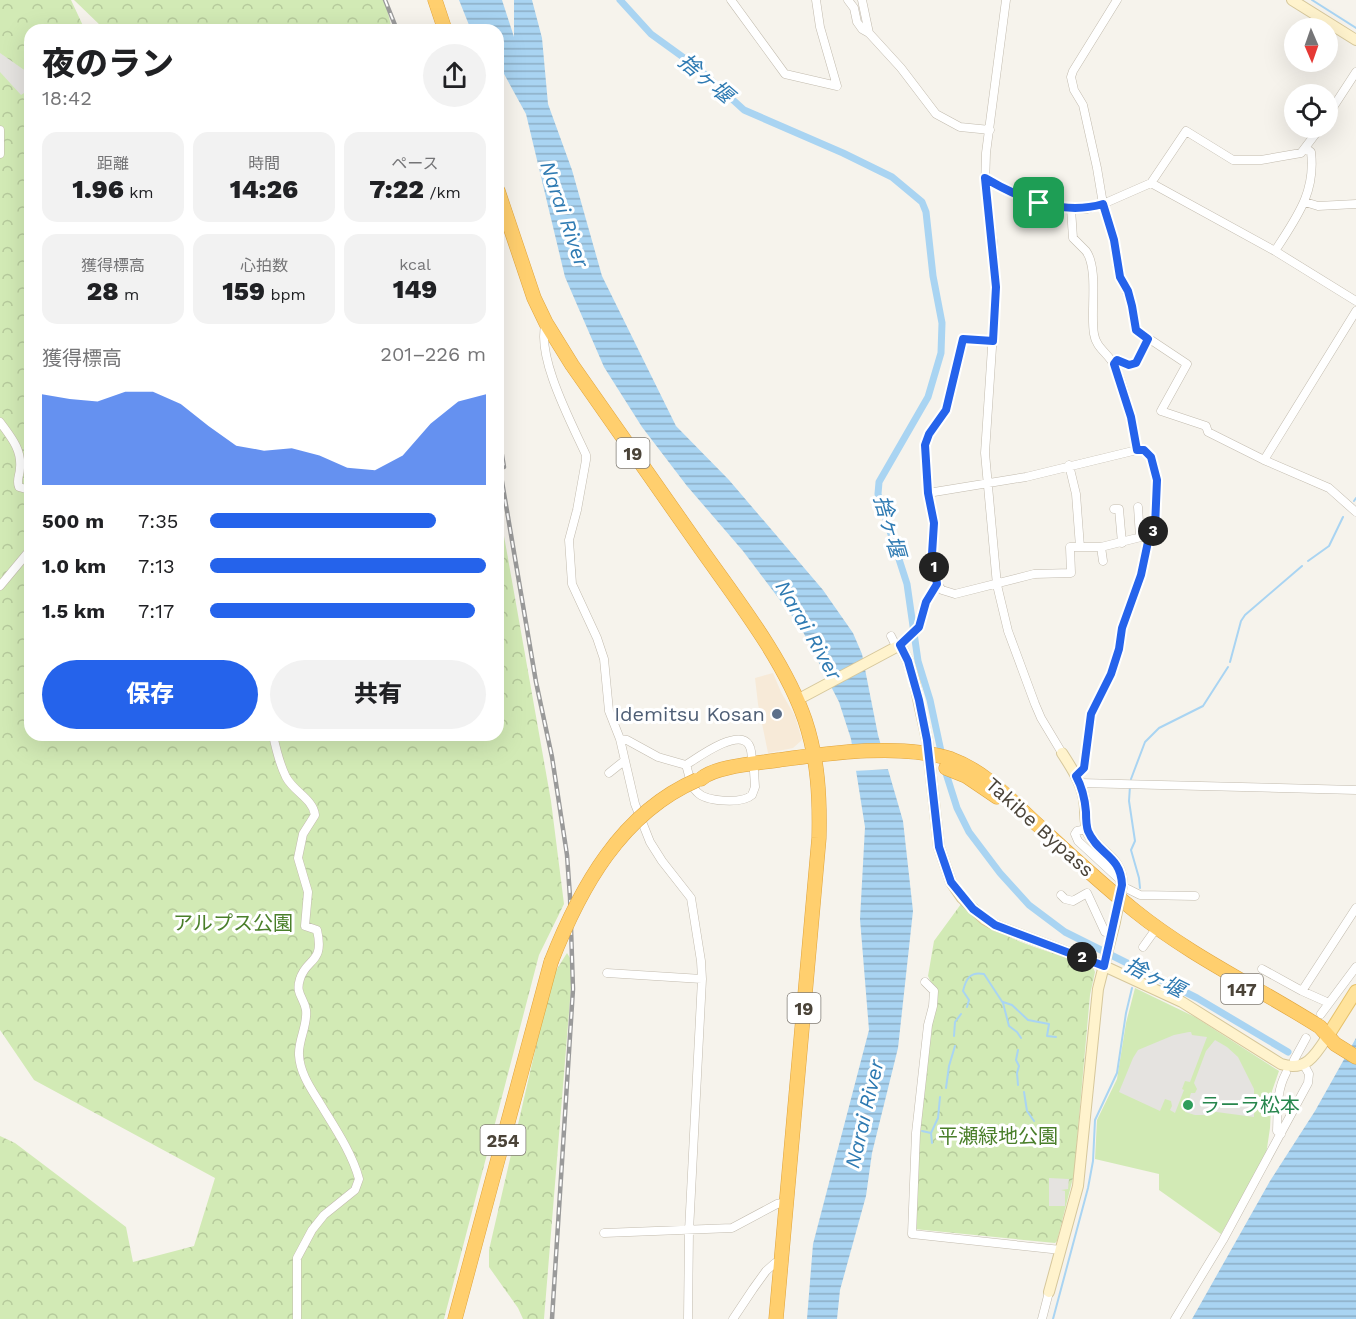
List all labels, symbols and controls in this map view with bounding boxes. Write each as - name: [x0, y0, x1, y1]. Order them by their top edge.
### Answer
- north arrow: [1284, 18, 1338, 72]
- map controls: [1284, 18, 1338, 138]
- text: 夜のラン: [42, 44, 174, 83]
- button: share: [423, 44, 486, 107]
- water label: 捨ヶ堰: [674, 48, 741, 110]
- button: locate: [1284, 84, 1338, 138]
- text: 18:42: [42, 86, 92, 110]
- text: 距離: [97, 154, 129, 173]
- text: 時間: [248, 154, 280, 173]
- text: ペース: [391, 154, 439, 173]
- water label: Narai River: [535, 158, 595, 271]
- text: 1.96: [72, 174, 124, 204]
- text: 14:26: [230, 174, 298, 204]
- text: 7:22: [369, 174, 424, 204]
- pin: [1013, 177, 1064, 228]
- text: km: [124, 183, 154, 202]
- text: /km: [424, 183, 461, 202]
- icon: arrive: [1022, 186, 1055, 219]
- text: kcal: [399, 255, 431, 274]
- text: 獲得標高: [81, 256, 145, 275]
- text: 心拍数: [240, 256, 288, 275]
- text: 149: [393, 274, 437, 304]
- text: 28: [87, 276, 119, 306]
- text: 159: [222, 276, 265, 306]
- text: m: [119, 285, 139, 304]
- text: bpm: [265, 285, 306, 304]
- text: 201–226 m: [380, 342, 486, 366]
- text: 獲得標高: [42, 346, 122, 370]
- road number: 19: [616, 438, 650, 468]
- water label: 捨ヶ堰: [869, 492, 912, 564]
- text: 500 m: [42, 509, 104, 533]
- text: 7:35: [138, 509, 178, 533]
- pin: 3: [1138, 516, 1168, 546]
- text: 3: [1148, 521, 1158, 540]
- pin: 1: [919, 552, 949, 582]
- text: 1.0 km: [42, 554, 106, 578]
- text: 7:13: [138, 554, 175, 578]
- text: 1: [931, 557, 937, 576]
- water label: Narai River: [770, 576, 848, 685]
- text: 1.5 km: [42, 599, 105, 623]
- text: 7:17: [138, 599, 174, 623]
- button: 保存: [42, 660, 258, 729]
- button: 共有: [270, 660, 486, 729]
- place label: Idemitsu Kosan: [614, 702, 765, 726]
- marker: Idemitsu Kosan: [770, 707, 784, 721]
- street label: Takibe Bypass: [981, 772, 1099, 882]
- park label: アルプス公園: [173, 911, 293, 935]
- pin: 2: [1067, 942, 1097, 972]
- text: 2: [1077, 947, 1087, 966]
- water label: 捨ヶ堰: [1121, 952, 1192, 1004]
- road number: 147: [1221, 974, 1263, 1004]
- road number: 19: [788, 993, 820, 1023]
- water label: Narai River: [839, 1056, 889, 1171]
- place label: ラーラ松本: [1200, 1093, 1300, 1117]
- marker: ラーラ松本: [1181, 1098, 1195, 1112]
- park label: 平瀬緑地公園: [938, 1124, 1058, 1148]
- road number: 254: [480, 1125, 526, 1155]

